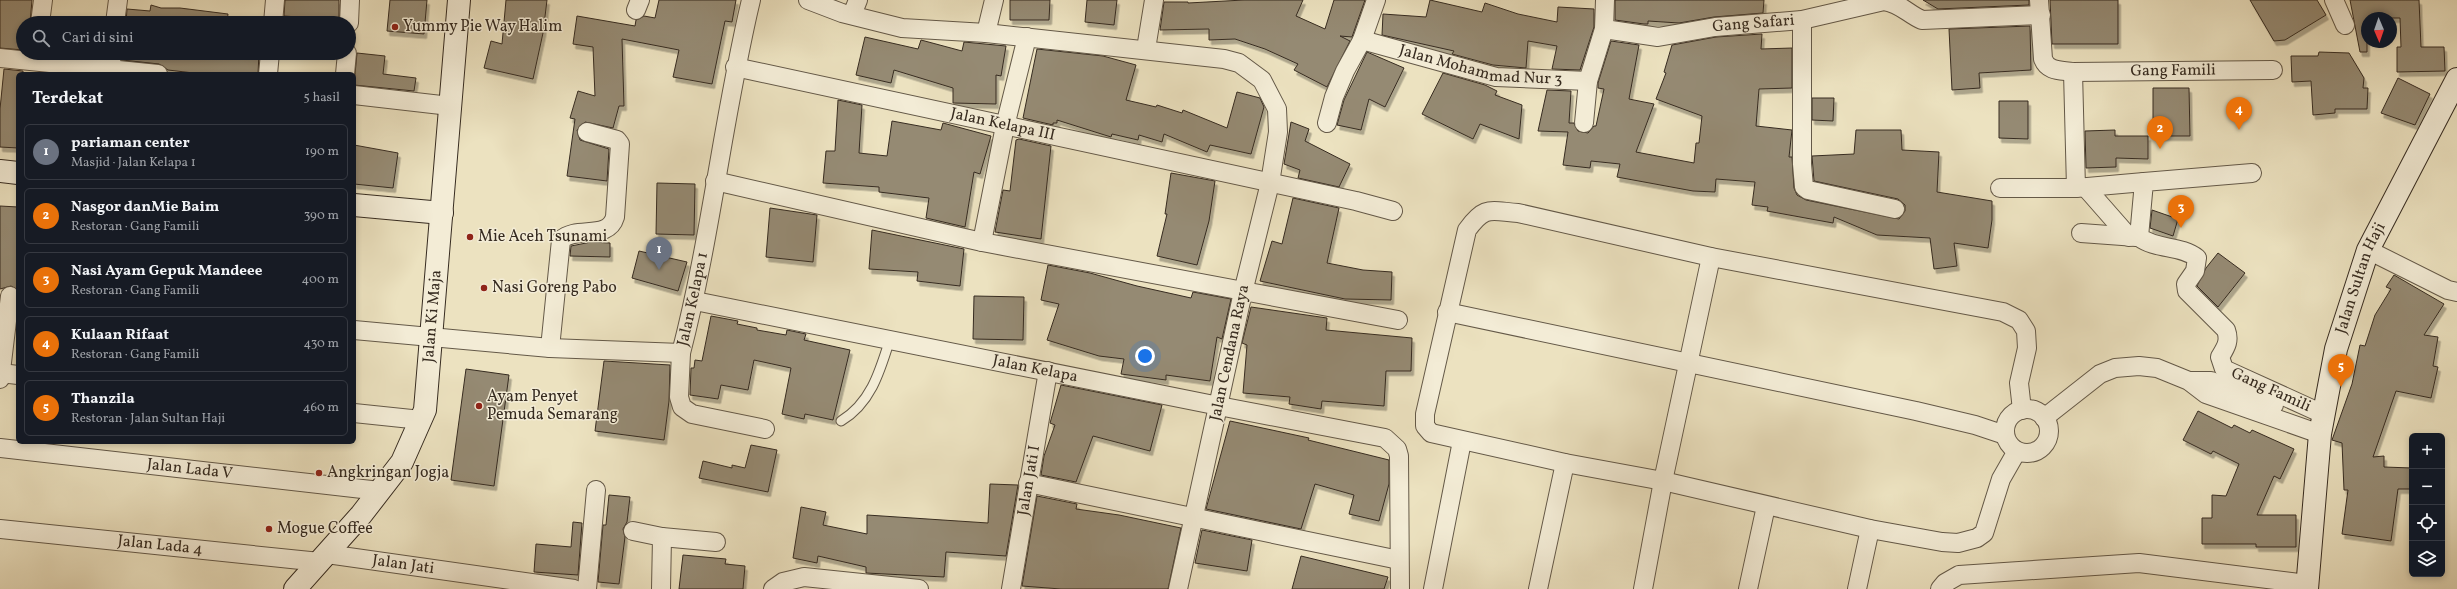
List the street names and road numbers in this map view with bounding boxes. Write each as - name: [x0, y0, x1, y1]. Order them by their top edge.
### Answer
- street label: Gang Safari: [1711, 10, 1796, 38]
- street label: Jalan Mohammad Nur 3: [1396, 40, 1563, 91]
- street label: Gang Famili: [2130, 60, 2216, 82]
- street label: Jalan Kelapa III: [948, 103, 1057, 147]
- street label: Jalan Sultan Haji: [2331, 219, 2391, 337]
- street label: Jalan Kelapa 1: [672, 250, 714, 349]
- street label: Jalan Ki Maja: [418, 269, 448, 364]
- street label: Jalan Cendana Raya: [1205, 283, 1255, 423]
- street label: Jalan Kelapa: [991, 350, 1080, 388]
- street label: Gang Famili: [2227, 363, 2314, 418]
- street label: Jalan Jati I: [1013, 444, 1046, 517]
- street label: Jalan Lada V: [146, 454, 234, 485]
- street label: Jalan Lada 4: [117, 530, 204, 561]
- street label: Jalan Jati: [371, 550, 436, 580]

